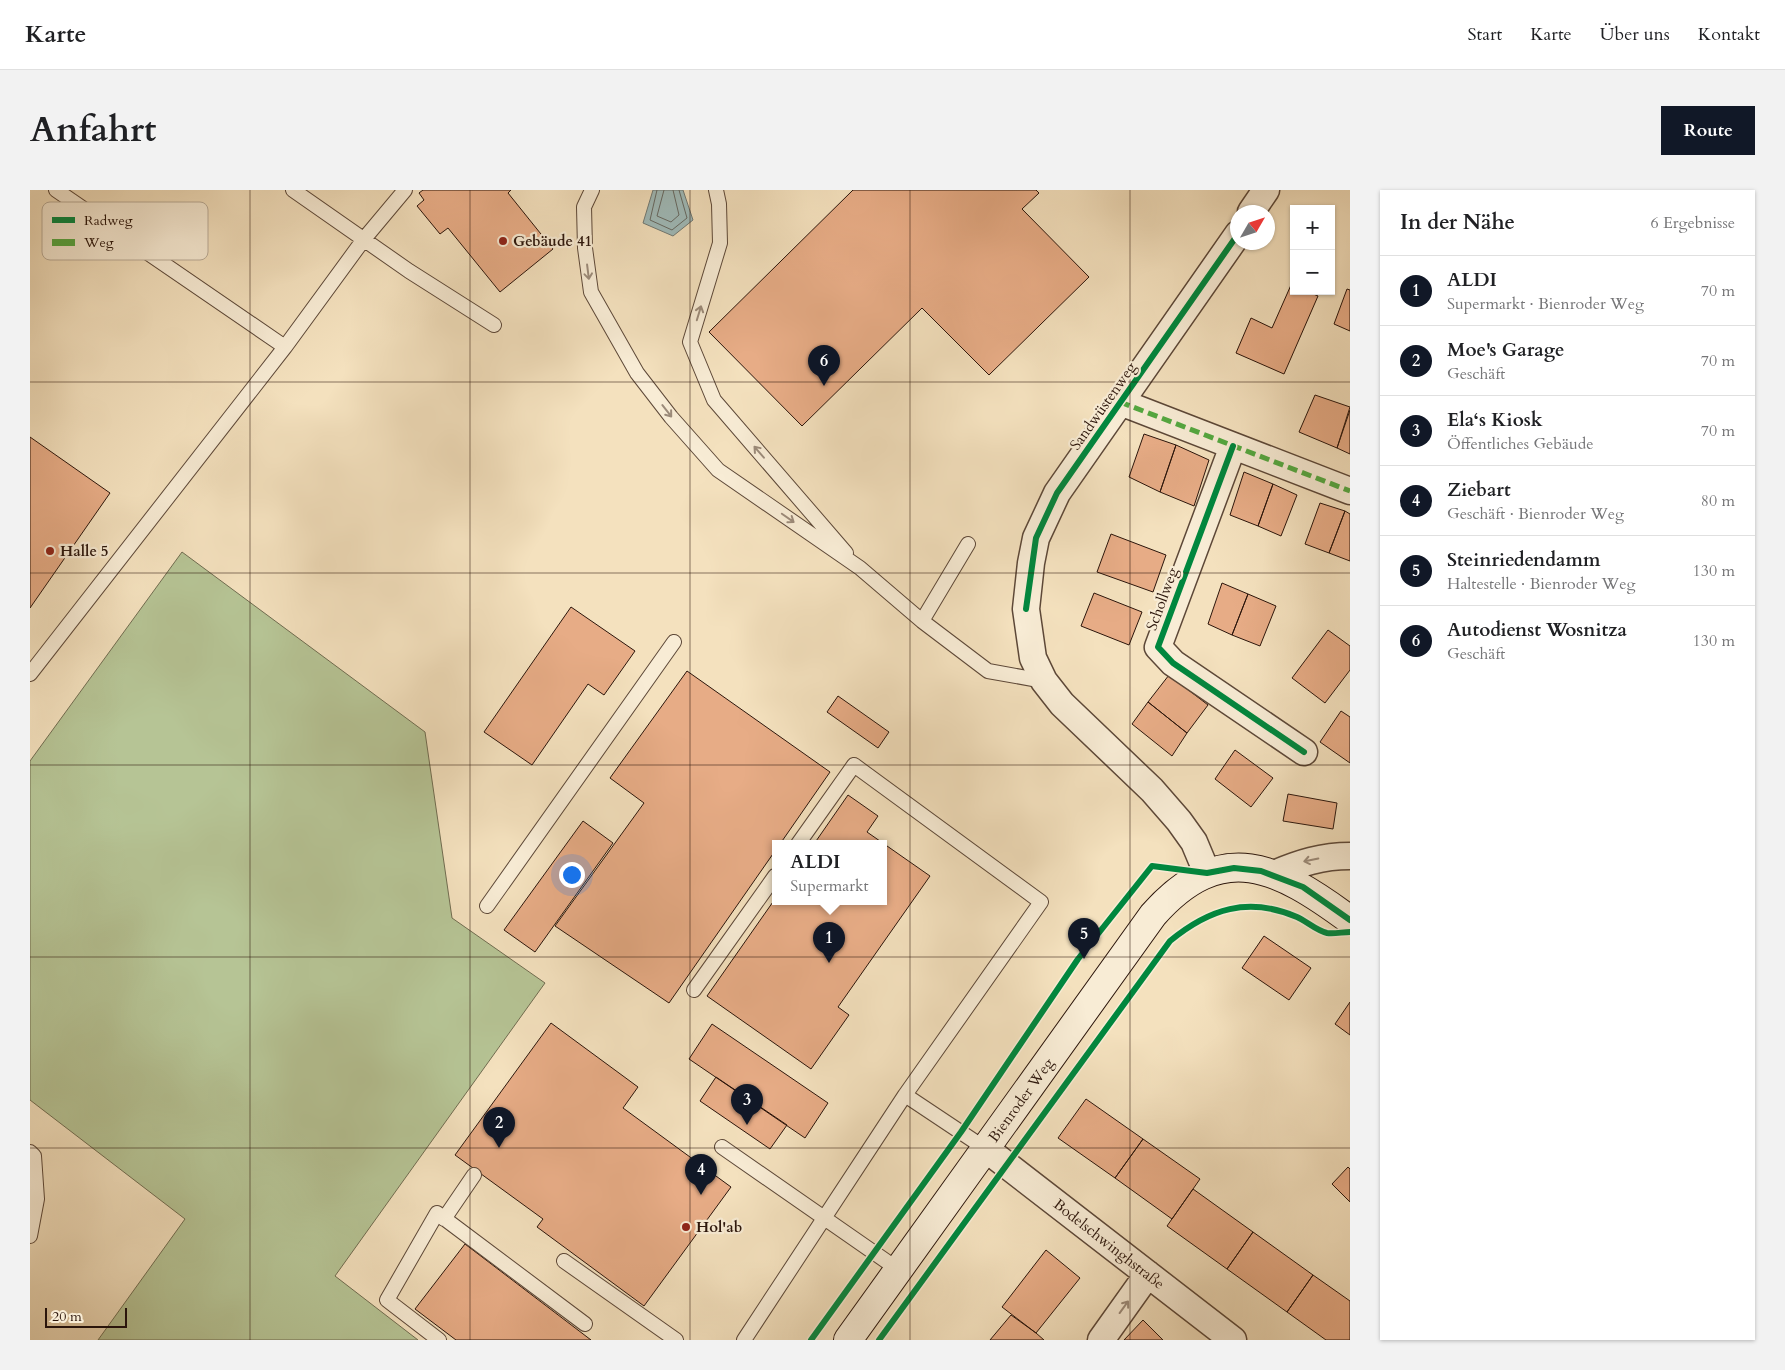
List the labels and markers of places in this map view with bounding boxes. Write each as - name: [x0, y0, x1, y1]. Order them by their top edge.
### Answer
- place label: Gebäude 41: [513, 231, 592, 251]
- marker: Gebäude 41: [497, 235, 509, 247]
- pin: 6: [808, 345, 840, 386]
- place label: Halle 5: [60, 541, 109, 561]
- marker: Halle 5: [44, 545, 56, 557]
- pin: 5: [1068, 918, 1100, 959]
- pin: 1: [813, 922, 845, 963]
- pin: 3: [731, 1084, 763, 1125]
- pin: 2: [483, 1107, 515, 1148]
- pin: 4: [685, 1154, 717, 1195]
- place label: Hol'ab: [696, 1217, 742, 1237]
- marker: Hol'ab: [680, 1221, 692, 1233]

